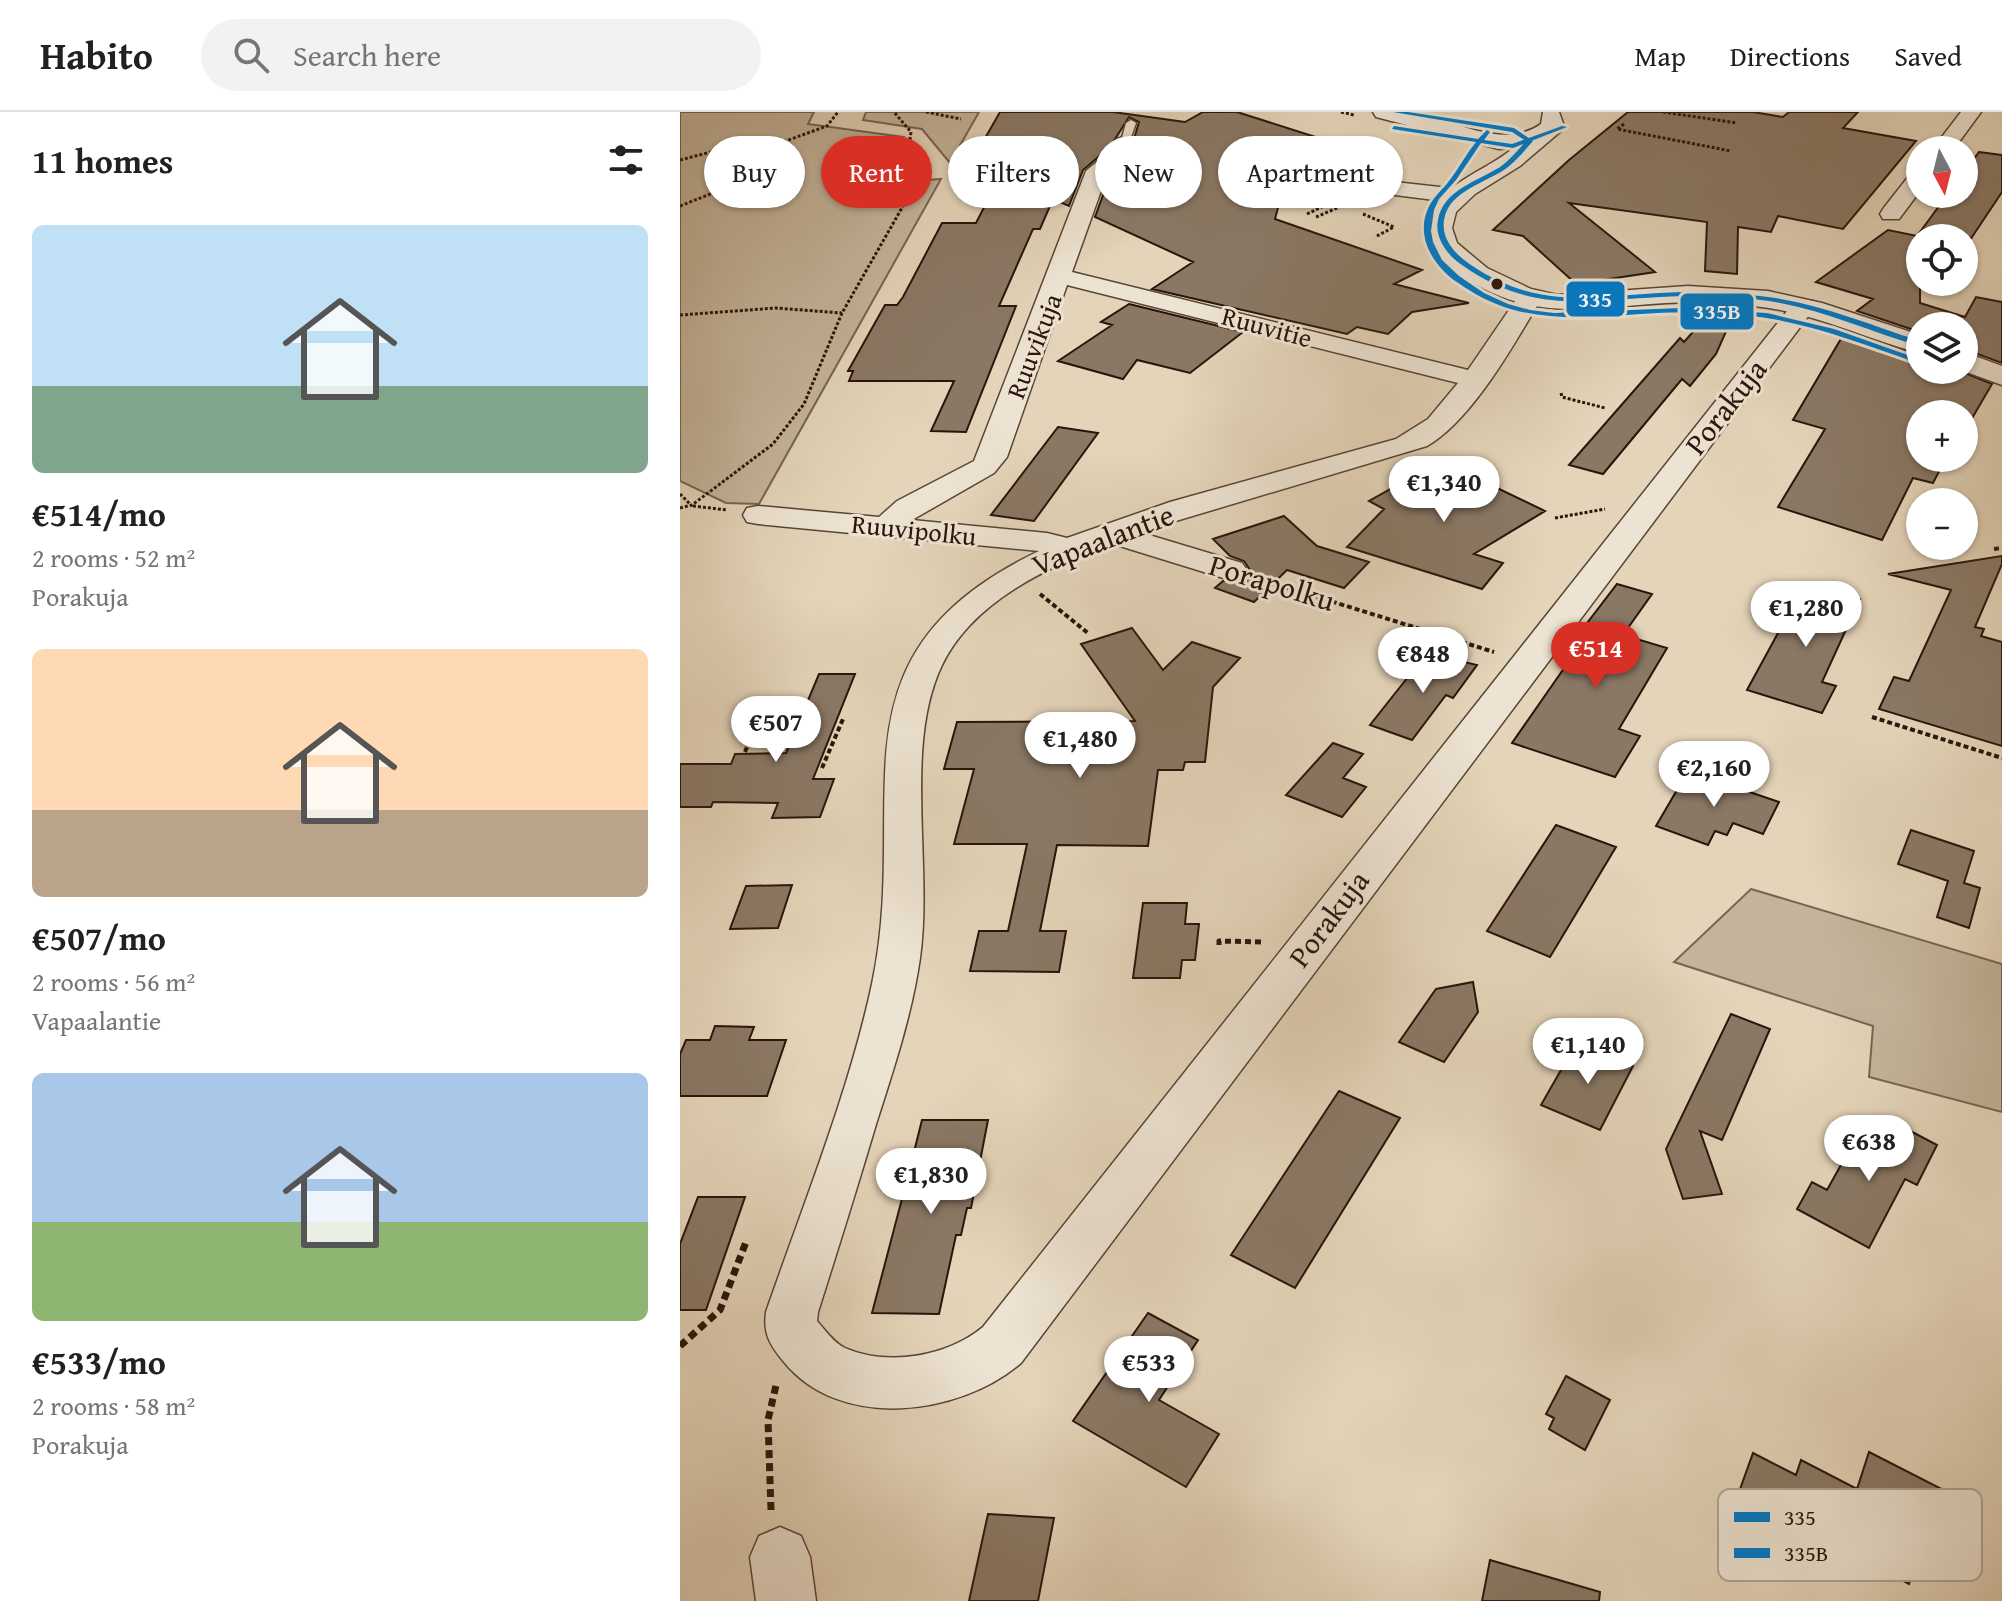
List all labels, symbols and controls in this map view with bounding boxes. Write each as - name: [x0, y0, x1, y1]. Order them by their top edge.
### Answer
- search box: [201, 19, 761, 91]
- text: Habito: [40, 27, 153, 83]
- icon: search: [229, 33, 273, 77]
- text: Search here: [293, 33, 441, 77]
- text: Map: [1634, 35, 1686, 76]
- text: Directions: [1730, 35, 1850, 76]
- text: Saved: [1894, 35, 1962, 76]
- text: 11 homes: [32, 136, 173, 185]
- chip: Buy: [704, 136, 805, 208]
- chip: Rent: [821, 136, 932, 208]
- chip: Filters: [948, 136, 1079, 208]
- chip: New: [1095, 136, 1202, 208]
- chip: Apartment: [1218, 136, 1403, 208]
- north arrow: [1906, 136, 1978, 208]
- map controls: [1906, 136, 1978, 560]
- icon: filters: [604, 138, 648, 182]
- button: locate: [1906, 224, 1978, 296]
- unlabelled marker: [1489, 276, 1505, 292]
- icon: home: [268, 277, 412, 421]
- line badge: 335: [1565, 280, 1626, 318]
- text: 335: [1578, 283, 1612, 315]
- street label: Ruuvikuja: [996, 287, 1072, 404]
- line badge: 335B: [1679, 292, 1755, 331]
- text: 335B: [1693, 295, 1741, 327]
- street label: Ruuvitie: [1218, 296, 1317, 357]
- button: layers: [1906, 312, 1978, 384]
- street label: Porakuja: [1674, 349, 1777, 464]
- button: +: [1906, 400, 1978, 472]
- pin: €1,340: [1379, 456, 1509, 524]
- text: €1,340: [1407, 462, 1481, 501]
- button: −: [1906, 488, 1978, 560]
- text: €514/mo: [32, 489, 166, 538]
- street label: Vapaalantie: [1025, 492, 1180, 586]
- street label: Ruuvipolku: [850, 504, 978, 555]
- text: 2 rooms · 52 m²: [32, 538, 195, 577]
- street label: Porapolku: [1204, 542, 1341, 622]
- text: Porakuja: [32, 577, 129, 616]
- pin: €1,280: [1741, 581, 1871, 649]
- text: €1,280: [1769, 587, 1843, 626]
- pin: €514: [1549, 622, 1643, 690]
- pin: €848: [1376, 627, 1470, 695]
- text: €514: [1569, 628, 1623, 667]
- text: €848: [1396, 633, 1450, 672]
- pin: €507: [729, 696, 823, 764]
- icon: home: [268, 701, 412, 845]
- text: €507: [749, 702, 803, 741]
- pin: €1,480: [1015, 712, 1145, 780]
- text: €1,480: [1043, 718, 1117, 757]
- pin: €2,160: [1649, 741, 1779, 809]
- text: €2,160: [1677, 747, 1751, 786]
- street label: Porakuja: [1277, 861, 1379, 976]
- text: €507/mo: [32, 913, 166, 962]
- text: 2 rooms · 56 m²: [32, 962, 195, 1001]
- text: Vapaalantie: [32, 1001, 161, 1040]
- pin: €1,140: [1523, 1018, 1653, 1086]
- text: €1,140: [1551, 1024, 1625, 1063]
- pin: €638: [1822, 1115, 1916, 1183]
- text: €638: [1842, 1121, 1896, 1160]
- icon: home: [268, 1125, 412, 1269]
- pin: €1,830: [866, 1148, 996, 1216]
- text: €1,830: [894, 1154, 968, 1193]
- pin: €533: [1102, 1336, 1196, 1404]
- text: €533/mo: [32, 1337, 166, 1386]
- text: €533: [1122, 1342, 1176, 1381]
- text: 2 rooms · 58 m²: [32, 1386, 195, 1425]
- text: Porakuja: [32, 1425, 129, 1464]
- legend: [1718, 1489, 1982, 1581]
- text: 335: [1784, 1501, 1816, 1533]
- text: 335B: [1784, 1537, 1828, 1569]

